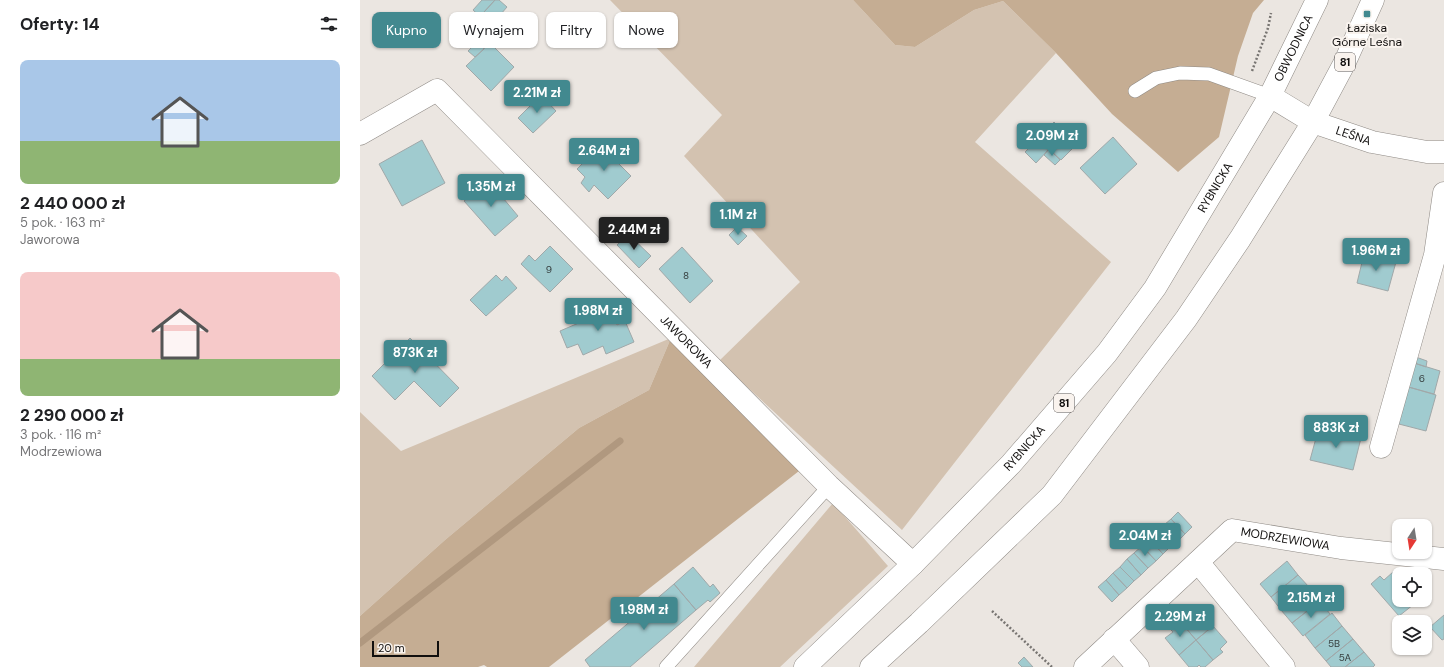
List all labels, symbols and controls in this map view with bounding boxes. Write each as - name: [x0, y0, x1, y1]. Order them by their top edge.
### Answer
- marker: Łaziska Górne Leśna: [1362, 9, 1372, 19]
- chip: Kupno: [372, 12, 441, 48]
- chip: Wynajem: [449, 12, 538, 48]
- chip: Filtry: [546, 12, 606, 48]
- chip: Nowe: [614, 12, 678, 48]
- street label: OBWODNICA: [1270, 12, 1317, 84]
- text: Oferty: 14: [20, 13, 100, 35]
- icon: filters: [318, 13, 340, 35]
- place label: Łaziska Górne Leśna: [1332, 20, 1402, 50]
- road number: 81: [1335, 53, 1355, 71]
- pin: 2.21M zł: [496, 80, 578, 114]
- text: 2.21M zł: [513, 84, 561, 101]
- icon: home: [144, 86, 216, 158]
- street label: LEŚNA: [1334, 122, 1373, 149]
- pin: 2.09M zł: [1011, 123, 1093, 157]
- text: 2.09M zł: [1026, 127, 1078, 144]
- pin: 2.64M zł: [563, 138, 645, 172]
- text: 2.64M zł: [578, 142, 630, 159]
- street label: RYBNICKA: [1194, 159, 1236, 215]
- pin: 1.35M zł: [450, 174, 532, 208]
- text: 1.35M zł: [467, 178, 515, 195]
- text: 2 440 000 zł: [20, 192, 125, 214]
- pin: 1.1M zł: [701, 202, 775, 236]
- text: 1.1M zł: [719, 206, 757, 223]
- text: 5 pok. · 163 m²: [20, 214, 105, 231]
- pin: 2.44M zł: [593, 217, 675, 251]
- text: 2.44M zł: [608, 221, 660, 238]
- text: Jaworowa: [20, 231, 80, 248]
- pin: 1.96M zł: [1335, 238, 1417, 272]
- text: 1.96M zł: [1352, 242, 1400, 259]
- house number: 9: [546, 263, 552, 276]
- house number: 8: [683, 269, 689, 282]
- icon: home: [144, 298, 216, 370]
- pin: 1.98M zł: [557, 298, 639, 332]
- text: 1.98M zł: [574, 302, 622, 319]
- street label: JAWOROWA: [657, 312, 716, 372]
- pin: 873K zł: [378, 340, 452, 374]
- text: 873K zł: [393, 344, 437, 361]
- house number: 6: [1419, 372, 1425, 385]
- road number: 81: [1054, 394, 1074, 412]
- text: 2 290 000 zł: [20, 404, 124, 426]
- pin: 883K zł: [1299, 415, 1373, 449]
- text: 883K zł: [1313, 419, 1359, 436]
- street label: RYBNICKA: [1000, 422, 1049, 475]
- text: 3 pok. · 116 m²: [20, 426, 101, 443]
- text: Modrzewiowa: [20, 443, 102, 460]
- north arrow: [1392, 519, 1432, 559]
- map controls: [1392, 519, 1432, 655]
- pin: 2.04M zł: [1104, 523, 1186, 557]
- street label: MODRZEWIOWA: [1240, 524, 1331, 554]
- text: 2.04M zł: [1119, 527, 1171, 544]
- button: locate: [1392, 567, 1432, 607]
- pin: 2.15M zł: [1270, 585, 1352, 619]
- text: 2.15M zł: [1287, 589, 1335, 606]
- pin: 1.98M zł: [603, 597, 685, 631]
- text: 1.98M zł: [620, 601, 668, 618]
- pin: 2.29M zł: [1139, 604, 1221, 638]
- text: 2.29M zł: [1154, 608, 1206, 625]
- button: layers: [1392, 615, 1432, 655]
- house number: 5B: [1328, 637, 1340, 650]
- scale bar: [372, 639, 439, 658]
- text: 20 m: [378, 641, 404, 655]
- house number: 5A: [1339, 651, 1352, 664]

